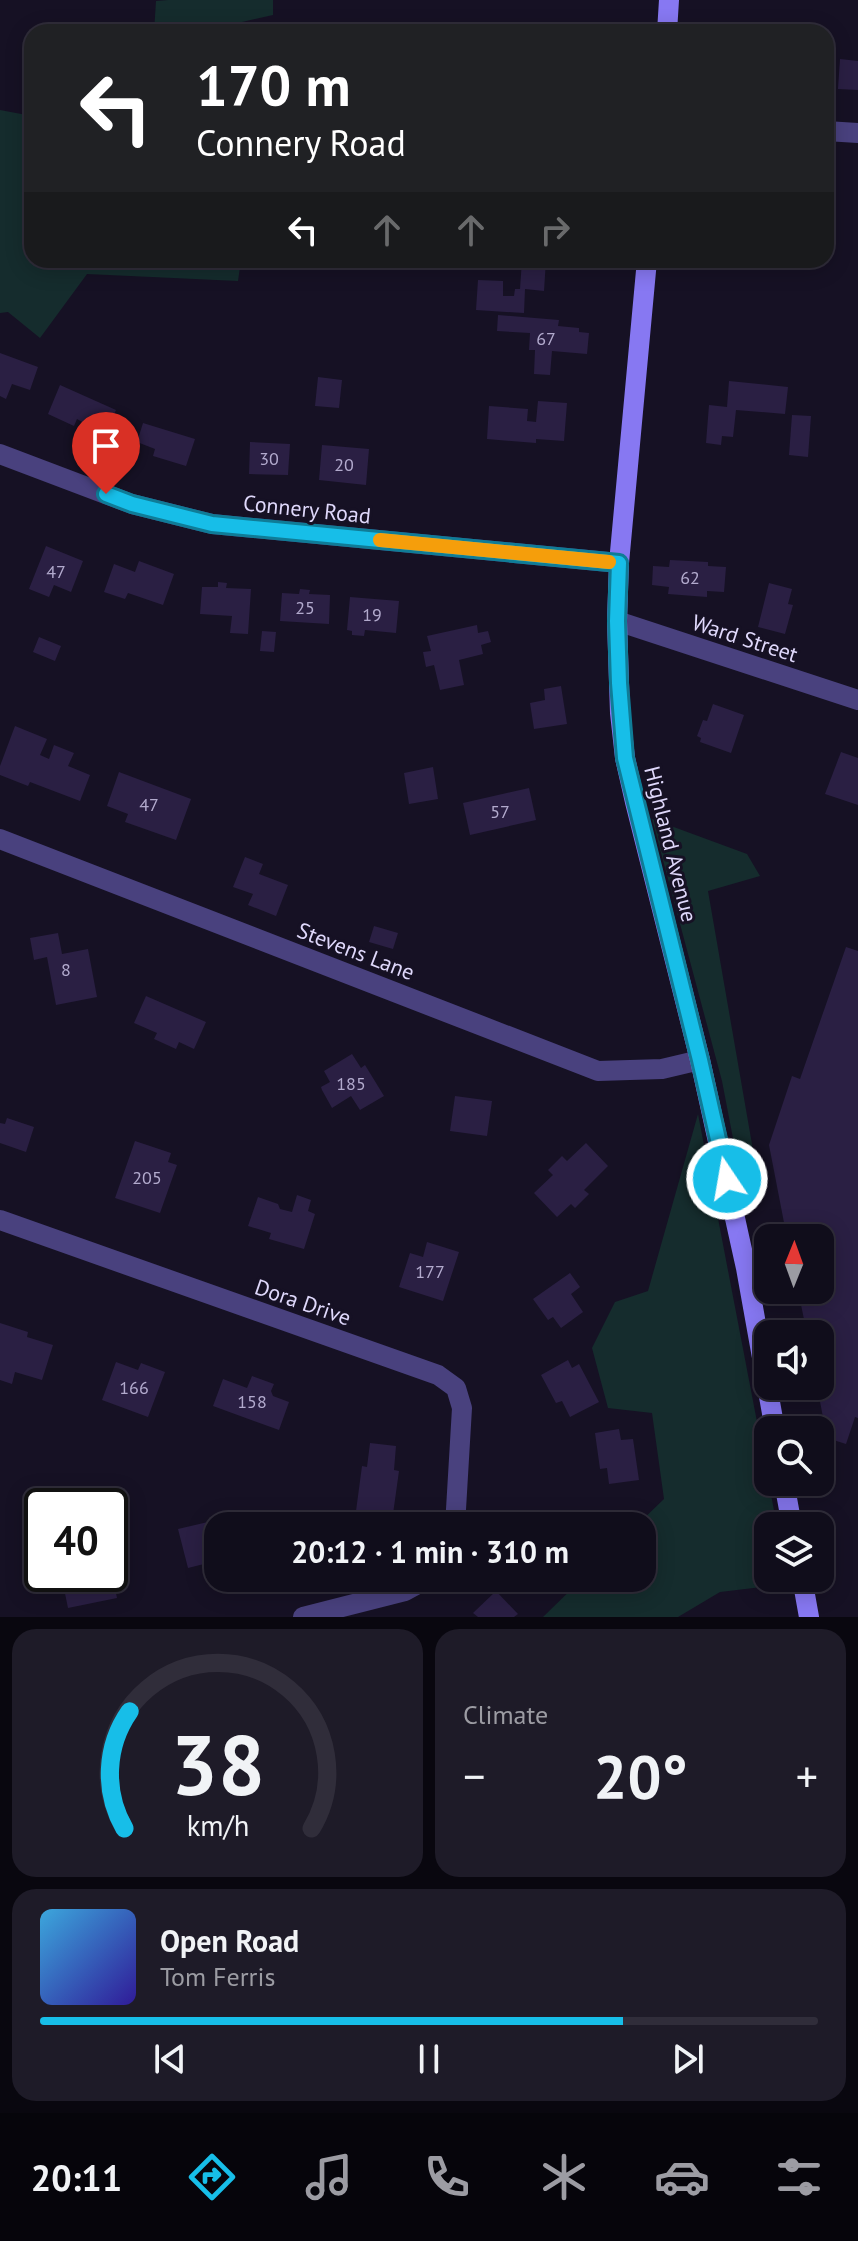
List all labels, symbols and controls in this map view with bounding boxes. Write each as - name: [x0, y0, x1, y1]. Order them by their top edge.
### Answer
- text: 170 m: [196, 49, 351, 121]
- icon: left: [64, 56, 168, 160]
- text: Connery Road: [196, 119, 406, 166]
- icon: left: [281, 208, 325, 252]
- icon: ahead: [365, 208, 409, 252]
- icon: ahead: [449, 208, 493, 252]
- icon: right: [533, 208, 577, 252]
- house number: 67: [536, 327, 556, 350]
- pin: [72, 412, 140, 494]
- icon: arrive: [84, 424, 128, 468]
- house number: 30: [259, 447, 279, 470]
- house number: 20: [334, 453, 354, 476]
- street label: Connery Road: [242, 488, 372, 530]
- house number: 47: [46, 560, 66, 583]
- house number: 62: [680, 566, 700, 589]
- house number: 25: [295, 596, 315, 619]
- house number: 19: [362, 603, 382, 626]
- street label: Ward Street: [689, 608, 802, 668]
- street label: Highland Avenue: [638, 763, 704, 925]
- house number: 47: [139, 793, 159, 816]
- house number: 57: [490, 800, 510, 823]
- street label: Stevens Lane: [293, 916, 419, 986]
- house number: 8: [61, 958, 71, 981]
- house number: 185: [336, 1072, 366, 1095]
- position arrow: [685, 1137, 769, 1221]
- house number: 205: [132, 1166, 162, 1189]
- north arrow: [754, 1224, 834, 1304]
- map controls: [754, 1224, 834, 1592]
- house number: 177: [415, 1260, 445, 1283]
- street label: Dora Drive: [251, 1273, 355, 1331]
- button: sound: [754, 1320, 834, 1400]
- house number: 166: [119, 1376, 149, 1399]
- house number: 158: [237, 1390, 267, 1413]
- button: search: [754, 1416, 834, 1496]
- speed limit sign: 40: [24, 1488, 128, 1592]
- button: layers: [754, 1512, 834, 1592]
- text: 20:12 · 1 min · 310 m: [291, 1532, 569, 1571]
- text: Climate: [463, 1698, 548, 1731]
- text: 38: [170, 1710, 265, 1818]
- text: 20°: [593, 1737, 688, 1815]
- text: −: [463, 1747, 485, 1804]
- text: +: [796, 1747, 818, 1804]
- text: km/h: [186, 1807, 249, 1844]
- text: Open Road: [160, 1921, 299, 1960]
- text: Tom Ferris: [160, 1960, 275, 1993]
- icon: previous: [148, 2037, 192, 2081]
- icon: pause: [407, 2037, 451, 2081]
- icon: next: [666, 2037, 710, 2081]
- icon: directions: [184, 2149, 240, 2205]
- icon: music: [301, 2149, 357, 2205]
- icon: phone: [419, 2149, 475, 2205]
- icon: climate: [536, 2149, 592, 2205]
- icon: car: [654, 2149, 710, 2205]
- icon: filters: [771, 2149, 827, 2205]
- text: 20:11: [31, 2154, 122, 2201]

